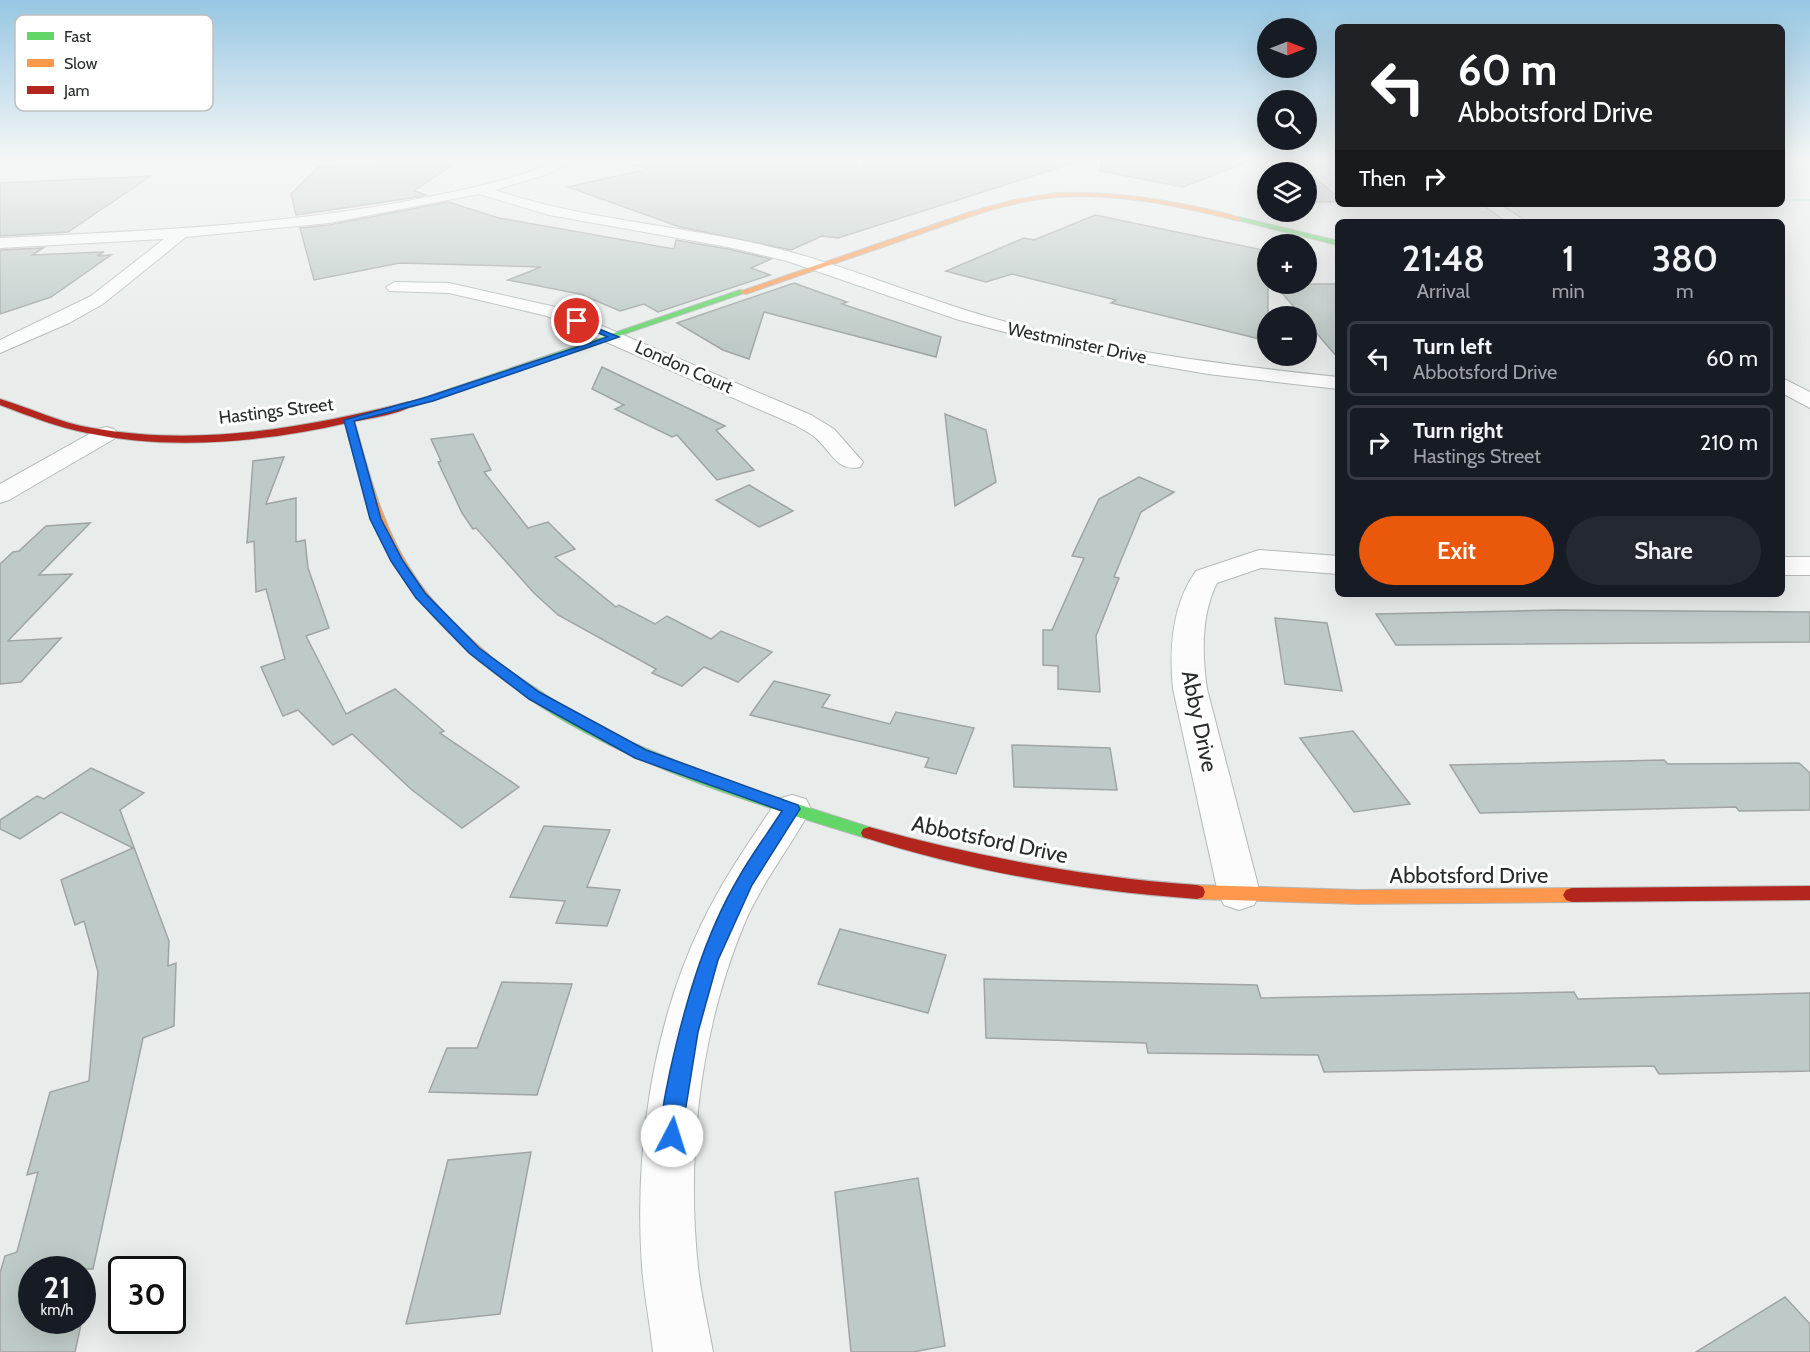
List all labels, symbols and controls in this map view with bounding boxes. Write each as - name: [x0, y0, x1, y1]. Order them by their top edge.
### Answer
- legend: [15, 15, 213, 111]
- north arrow: [1257, 18, 1317, 78]
- map controls: [1257, 18, 1317, 366]
- text: Fast: [64, 27, 92, 46]
- text: 60 m: [1458, 44, 1557, 96]
- icon: left: [1359, 48, 1437, 126]
- text: Slow: [64, 54, 98, 73]
- text: Jam: [63, 81, 90, 100]
- button: search: [1257, 90, 1317, 150]
- text: Abbotsford Drive: [1458, 96, 1653, 129]
- button: layers: [1257, 162, 1317, 222]
- icon: right: [1418, 162, 1451, 195]
- text: Then: [1359, 165, 1406, 192]
- button: +: [1257, 234, 1317, 294]
- text: 21:48: [1402, 236, 1485, 280]
- text: 1: [1562, 236, 1575, 280]
- text: 380: [1652, 236, 1718, 280]
- text: Arrival: [1417, 279, 1470, 303]
- text: min: [1552, 279, 1585, 303]
- text: m: [1676, 279, 1694, 303]
- pin: [551, 295, 602, 346]
- icon: arrive: [560, 304, 593, 337]
- button: −: [1257, 306, 1317, 366]
- street label: Westminster Drive: [1006, 318, 1148, 368]
- text: Turn left: [1413, 333, 1492, 360]
- street label: London Court: [632, 336, 736, 398]
- icon: left: [1362, 342, 1395, 375]
- text: 60 m: [1706, 345, 1758, 372]
- text: Abbotsford Drive: [1413, 360, 1557, 384]
- street label: Hastings Street: [217, 393, 335, 429]
- text: Turn right: [1413, 417, 1503, 444]
- icon: right: [1362, 426, 1395, 459]
- text: 210 m: [1700, 429, 1758, 456]
- text: Hastings Street: [1413, 444, 1541, 468]
- button: Exit: [1359, 516, 1554, 585]
- button: Share: [1566, 516, 1761, 585]
- street label: Abby Drive: [1176, 668, 1223, 774]
- street label: Abbotsford Drive: [909, 810, 1070, 869]
- street label: Abbotsford Drive: [1390, 862, 1548, 889]
- position arrow: [640, 1104, 704, 1168]
- speed limit sign: 30: [108, 1256, 186, 1334]
- text: 21: [44, 1269, 70, 1306]
- text: km/h: [41, 1301, 73, 1319]

